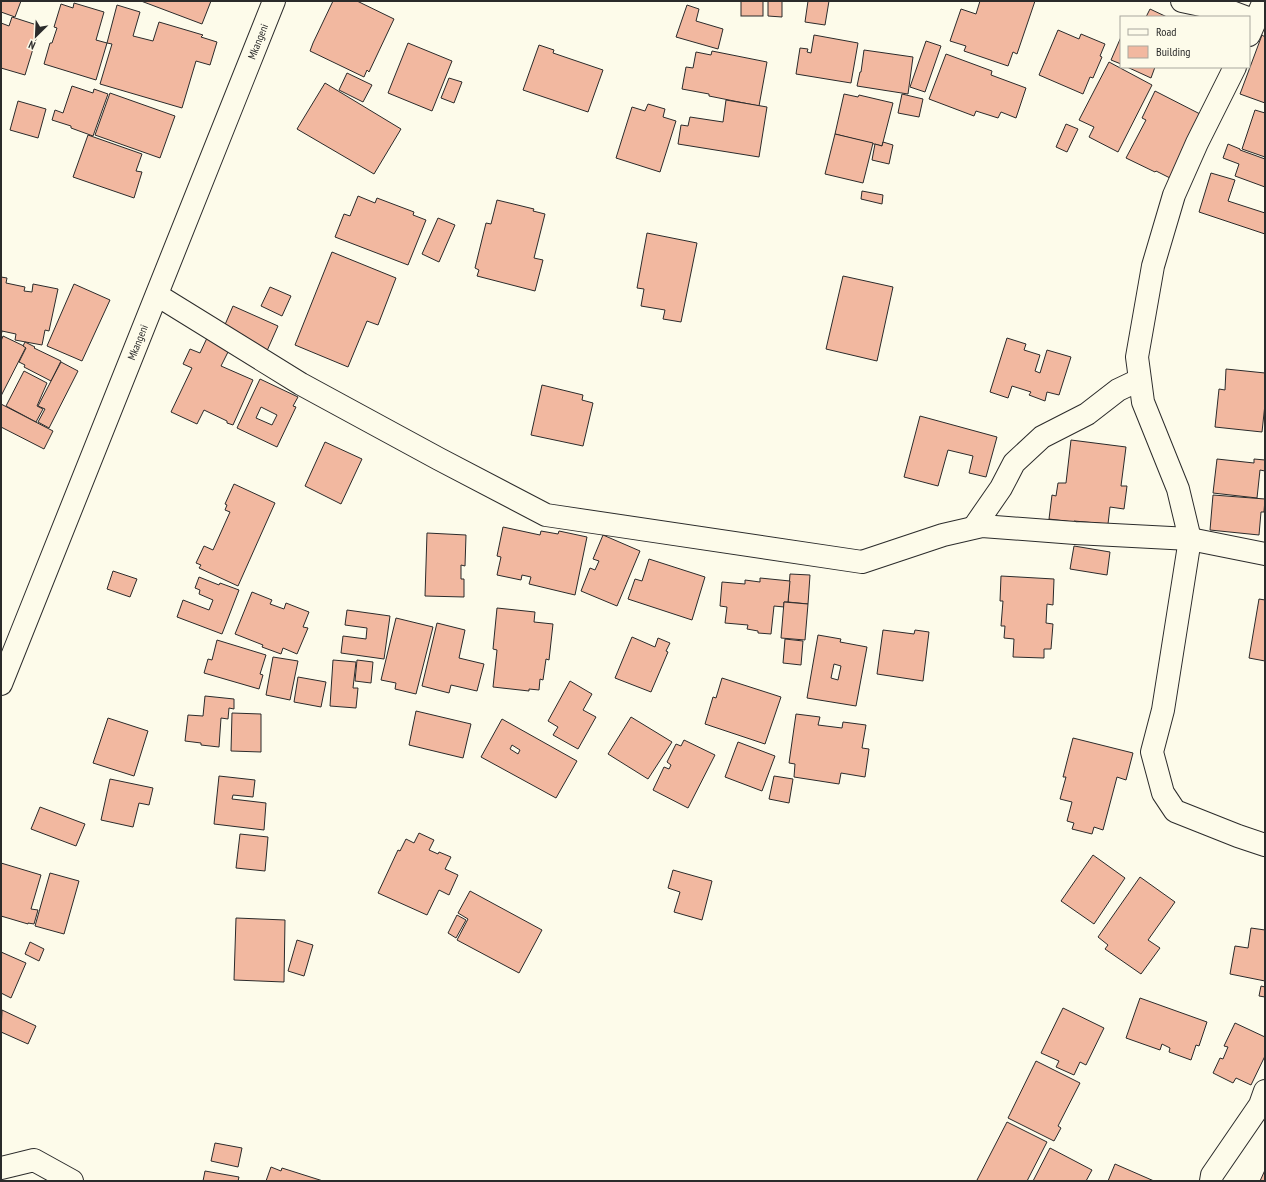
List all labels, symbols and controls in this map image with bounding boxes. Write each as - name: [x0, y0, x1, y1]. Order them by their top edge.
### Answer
- north arrow: [16, 16, 56, 56]
- legend: [1120, 16, 1250, 68]
- street label: Mkangeni: [244, 22, 271, 61]
- text: Road: [1156, 24, 1176, 39]
- text: N: [26, 38, 37, 53]
- text: Building: [1156, 44, 1191, 59]
- street label: Mkangeni: [124, 322, 151, 362]

